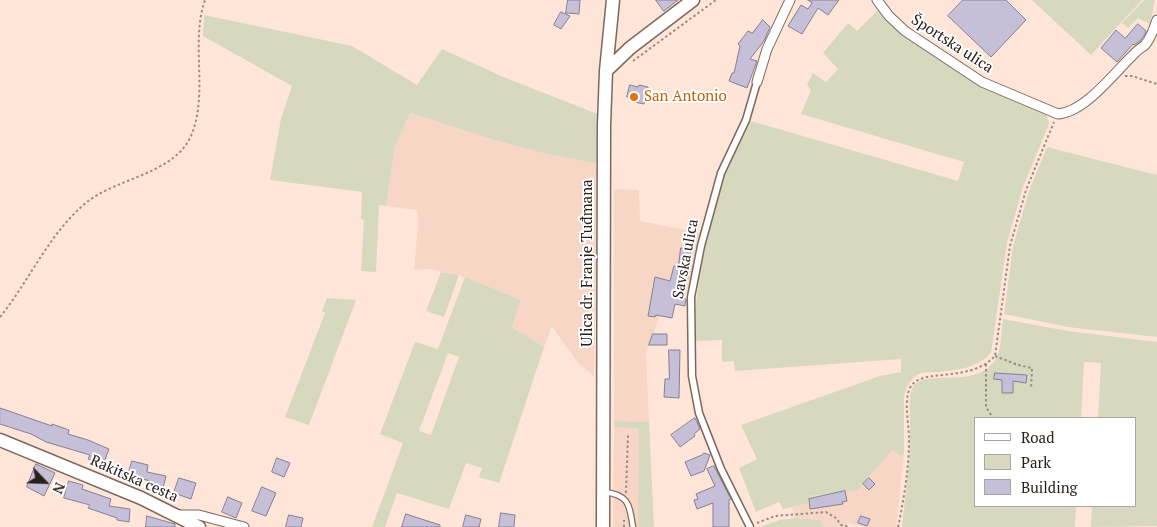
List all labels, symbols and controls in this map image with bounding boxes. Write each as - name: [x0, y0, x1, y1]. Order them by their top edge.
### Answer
- street label: Športska ulica: [908, 11, 996, 77]
- place label: San Antonio: [644, 88, 727, 106]
- marker: San Antonio: [628, 91, 640, 103]
- street label: Ulica dr. Franje Tuđmana: [579, 179, 597, 347]
- street label: Savska ulica: [669, 218, 703, 300]
- legend: [974, 417, 1137, 507]
- text: Road: [1021, 427, 1054, 447]
- street label: Rakitska cesta: [87, 452, 181, 506]
- text: Park: [1021, 452, 1051, 472]
- north arrow: [20, 457, 70, 507]
- text: Building: [1021, 477, 1078, 497]
- text: N: [48, 480, 70, 497]

